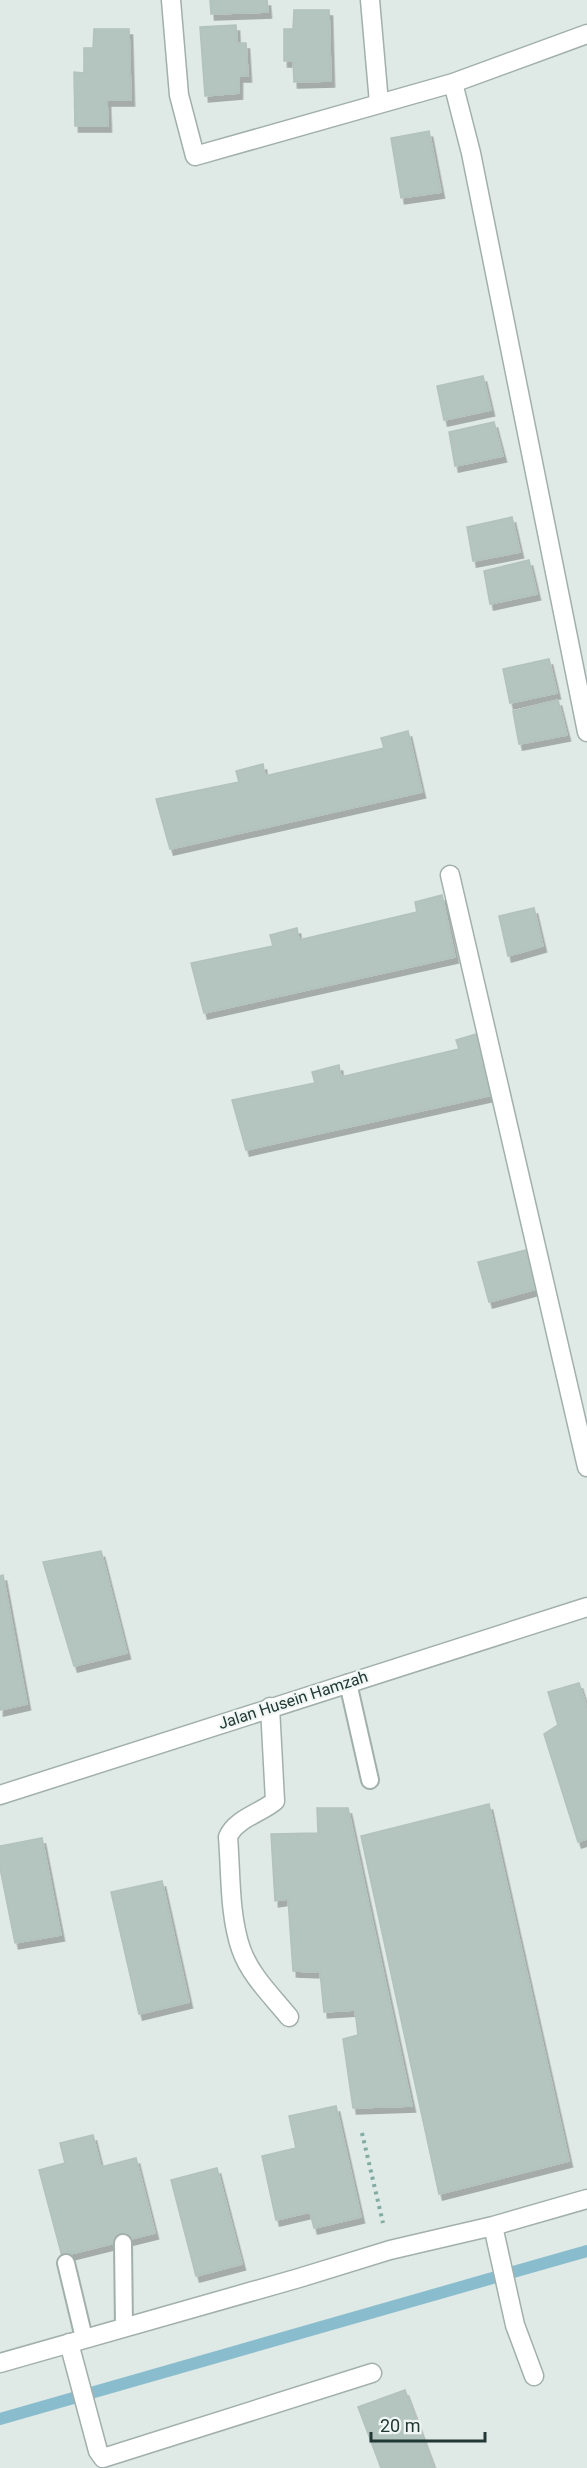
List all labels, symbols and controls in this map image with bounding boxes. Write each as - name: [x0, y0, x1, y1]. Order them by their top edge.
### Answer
- street label: Jalan Husein Hamzah: [216, 1667, 370, 1733]
- scale bar: [371, 2405, 485, 2443]
- text: 20 m: [380, 2415, 420, 2436]

